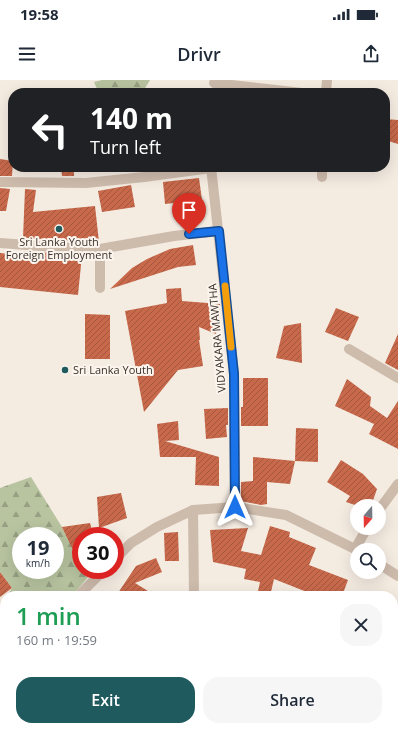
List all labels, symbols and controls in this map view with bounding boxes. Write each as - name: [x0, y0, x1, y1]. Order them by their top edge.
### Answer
- text: 19:58: [20, 4, 59, 24]
- text: Drivr: [177, 42, 221, 66]
- icon: menu: [16, 43, 38, 65]
- icon: share: [360, 43, 382, 65]
- text: 140 m: [90, 99, 173, 137]
- icon: left: [24, 104, 76, 156]
- text: Turn left: [90, 135, 161, 159]
- pin: [172, 193, 206, 234]
- icon: arrive: [178, 199, 200, 221]
- marker: Sri Lanka Youth Foreign Employment: [54, 224, 64, 234]
- place label: Sri Lanka Youth Foreign Employment: [6, 234, 112, 262]
- street label: VIDYAKARA MAWTHA: [204, 283, 229, 393]
- place label: Sri Lanka Youth: [73, 362, 153, 377]
- marker: Sri Lanka Youth: [60, 365, 70, 375]
- position arrow: [214, 486, 256, 528]
- north arrow: [350, 499, 386, 535]
- map controls: [350, 499, 386, 579]
- speed limit sign: 30: [72, 527, 124, 579]
- text: 19: [27, 534, 49, 561]
- button: search: [350, 543, 386, 579]
- text: km/h: [26, 556, 50, 570]
- text: 1 min: [16, 599, 81, 632]
- button: close: [340, 604, 382, 646]
- text: 160 m · 19:59: [16, 631, 97, 649]
- button: Exit: [16, 677, 195, 723]
- button: Share: [203, 677, 382, 723]

